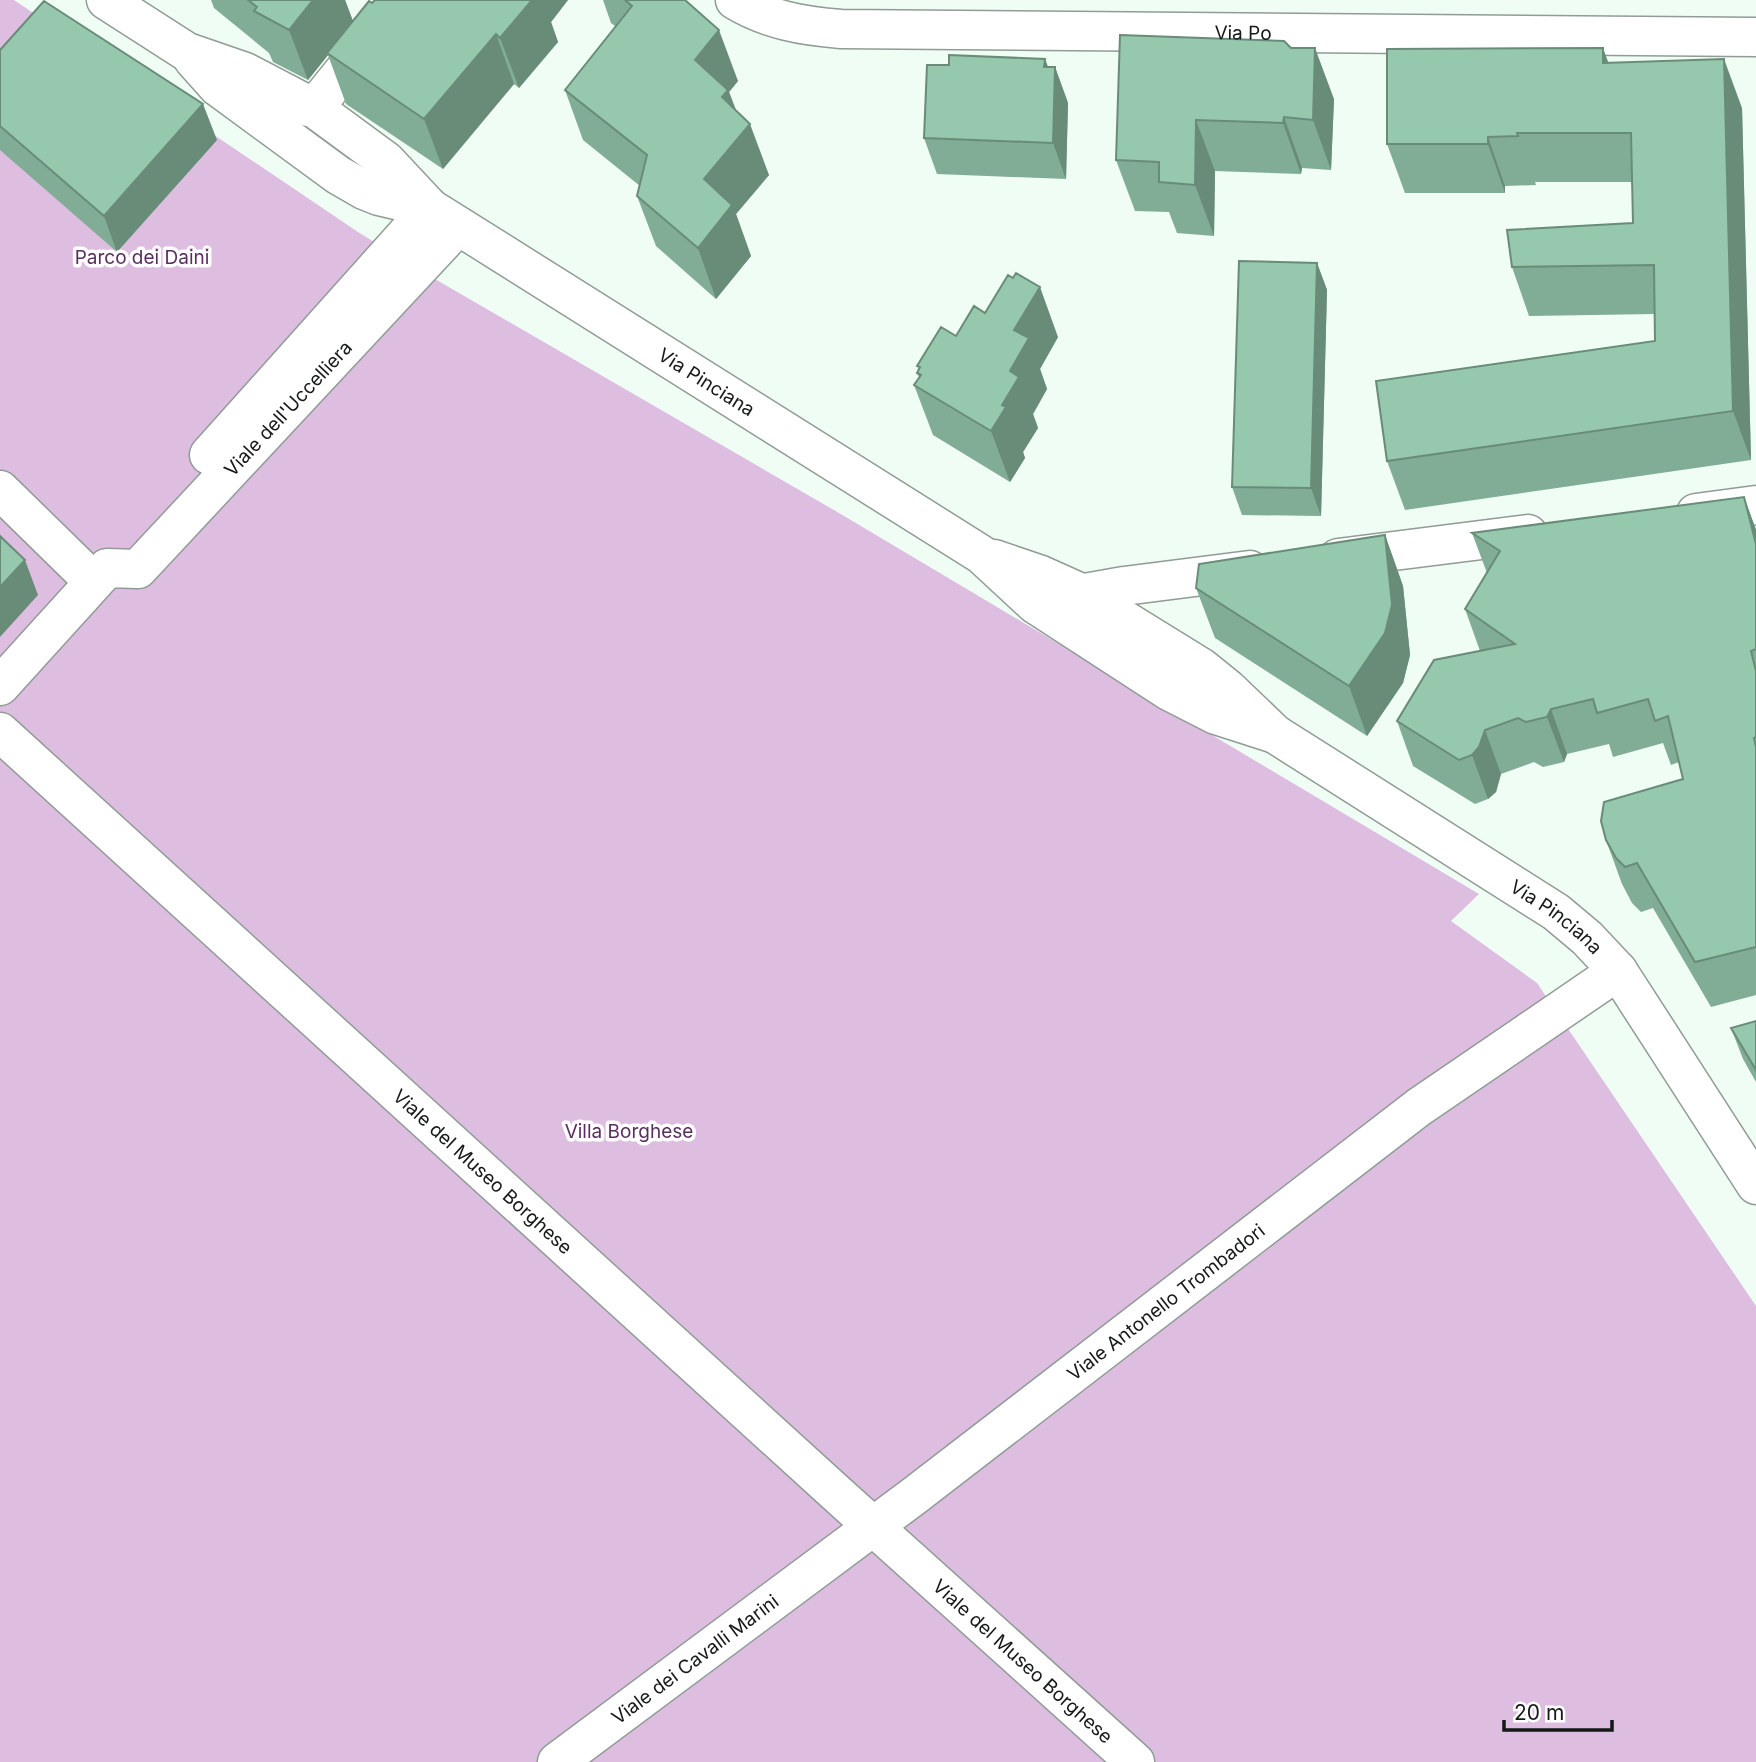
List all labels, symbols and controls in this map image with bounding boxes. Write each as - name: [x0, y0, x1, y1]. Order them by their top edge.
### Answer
- street label: Via Po: [1214, 21, 1272, 45]
- park label: Parco dei Daini: [75, 246, 209, 269]
- street label: Viale dell'Uccelliera: [220, 336, 357, 481]
- street label: Via Pinciana: [654, 343, 759, 421]
- street label: Via Pinciana: [1506, 875, 1607, 959]
- street label: Viale del Museo Borghese: [388, 1085, 577, 1259]
- park label: Villa Borghese: [565, 1120, 693, 1143]
- street label: Viale Antonello Trombadori: [1063, 1219, 1269, 1386]
- street label: Viale del Museo Borghese: [928, 1575, 1117, 1748]
- street label: Viale dei Cavalli Marini: [607, 1590, 783, 1729]
- scale bar: [1504, 1688, 1612, 1732]
- text: 20 m: [1514, 1700, 1564, 1725]

